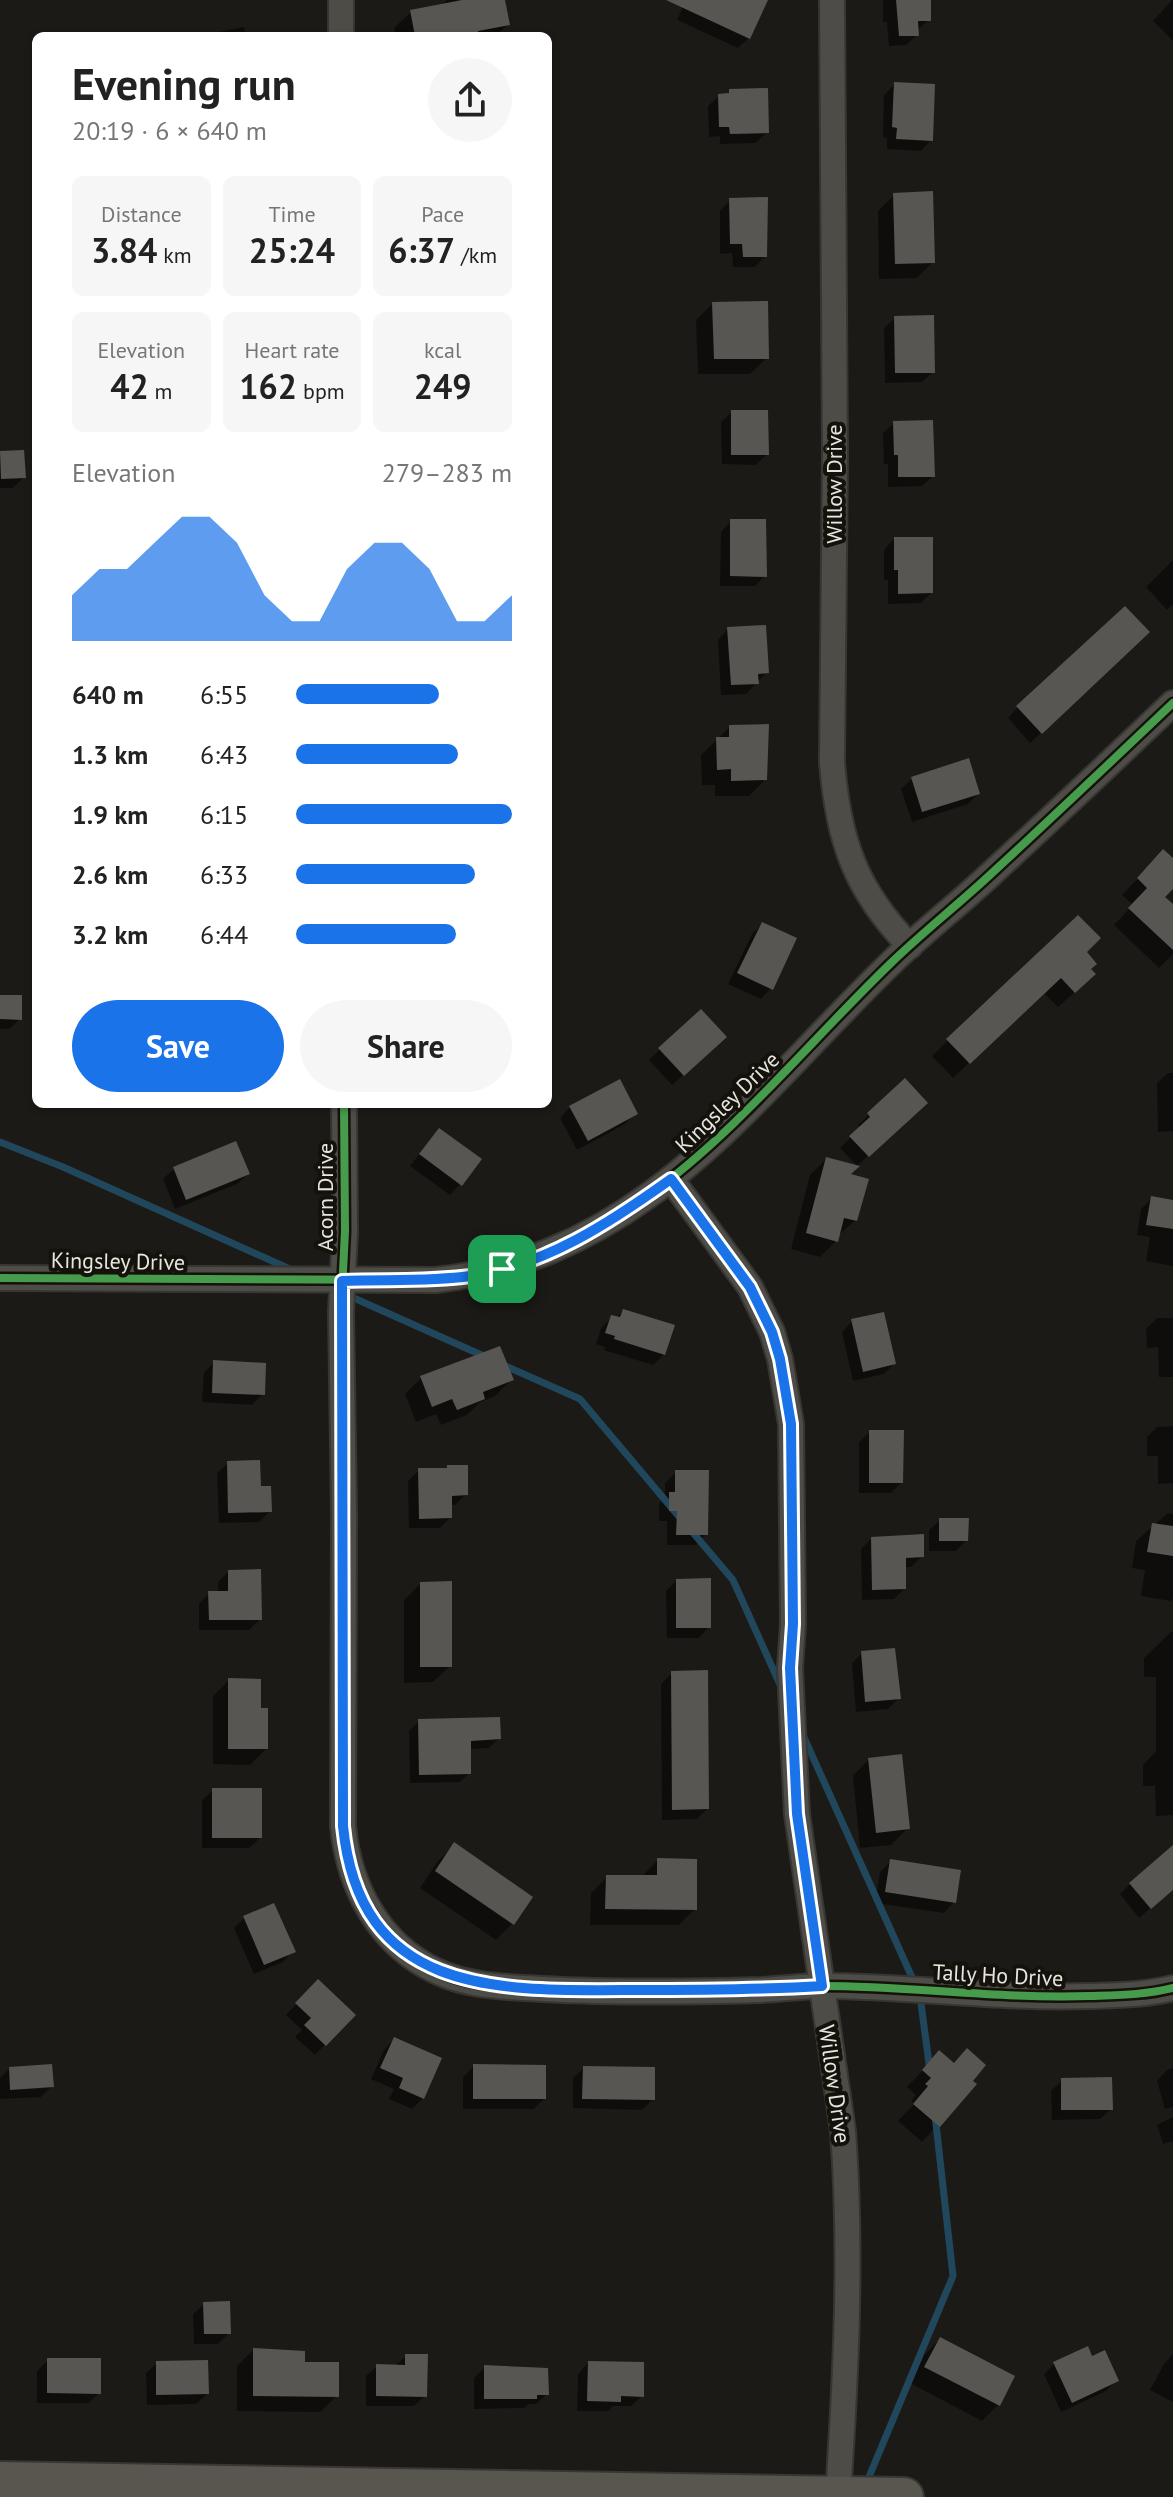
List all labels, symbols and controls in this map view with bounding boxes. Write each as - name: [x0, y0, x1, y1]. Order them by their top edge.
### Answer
- text: Evening run: [72, 55, 296, 112]
- button: share: [428, 58, 512, 142]
- text: 20:19 · 6 × 640 m: [72, 114, 267, 147]
- text: Distance: [101, 200, 182, 228]
- text: Time: [268, 200, 316, 228]
- text: Pace: [421, 200, 464, 228]
- text: 3.84: [91, 228, 157, 272]
- text: 25:24: [249, 228, 335, 272]
- text: 6:37: [388, 228, 455, 272]
- text: km: [157, 241, 192, 269]
- text: /km: [455, 241, 497, 269]
- text: Elevation: [98, 336, 185, 364]
- text: Heart rate: [244, 336, 340, 364]
- text: kcal: [424, 336, 461, 364]
- text: 42: [110, 364, 149, 408]
- text: 162: [239, 364, 297, 408]
- text: 249: [414, 364, 472, 408]
- text: m: [149, 377, 172, 405]
- text: bpm: [297, 377, 345, 405]
- street label: Willow Drive: [820, 424, 848, 544]
- text: Elevation: [72, 456, 176, 489]
- text: 279–283 m: [382, 456, 512, 489]
- text: 640 m: [72, 678, 144, 711]
- text: 6:55: [200, 678, 248, 711]
- text: 1.3 km: [72, 738, 148, 771]
- text: 6:43: [200, 738, 248, 771]
- text: 1.9 km: [72, 798, 148, 831]
- text: 6:15: [200, 798, 248, 831]
- text: 2.6 km: [72, 858, 148, 891]
- text: 6:33: [200, 858, 248, 891]
- text: 3.2 km: [72, 918, 148, 951]
- text: 6:44: [200, 918, 248, 951]
- button: Save: [72, 1000, 284, 1092]
- button: Share: [300, 1000, 512, 1092]
- street label: Kingsley Drive: [669, 1045, 785, 1159]
- street label: Acorn Drive: [311, 1143, 339, 1251]
- pin: [468, 1235, 536, 1303]
- street label: Kingsley Drive: [51, 1246, 185, 1276]
- icon: arrive: [480, 1247, 524, 1291]
- street label: Tally Ho Drive: [932, 1958, 1064, 1992]
- street label: Willow Drive: [813, 2023, 857, 2145]

